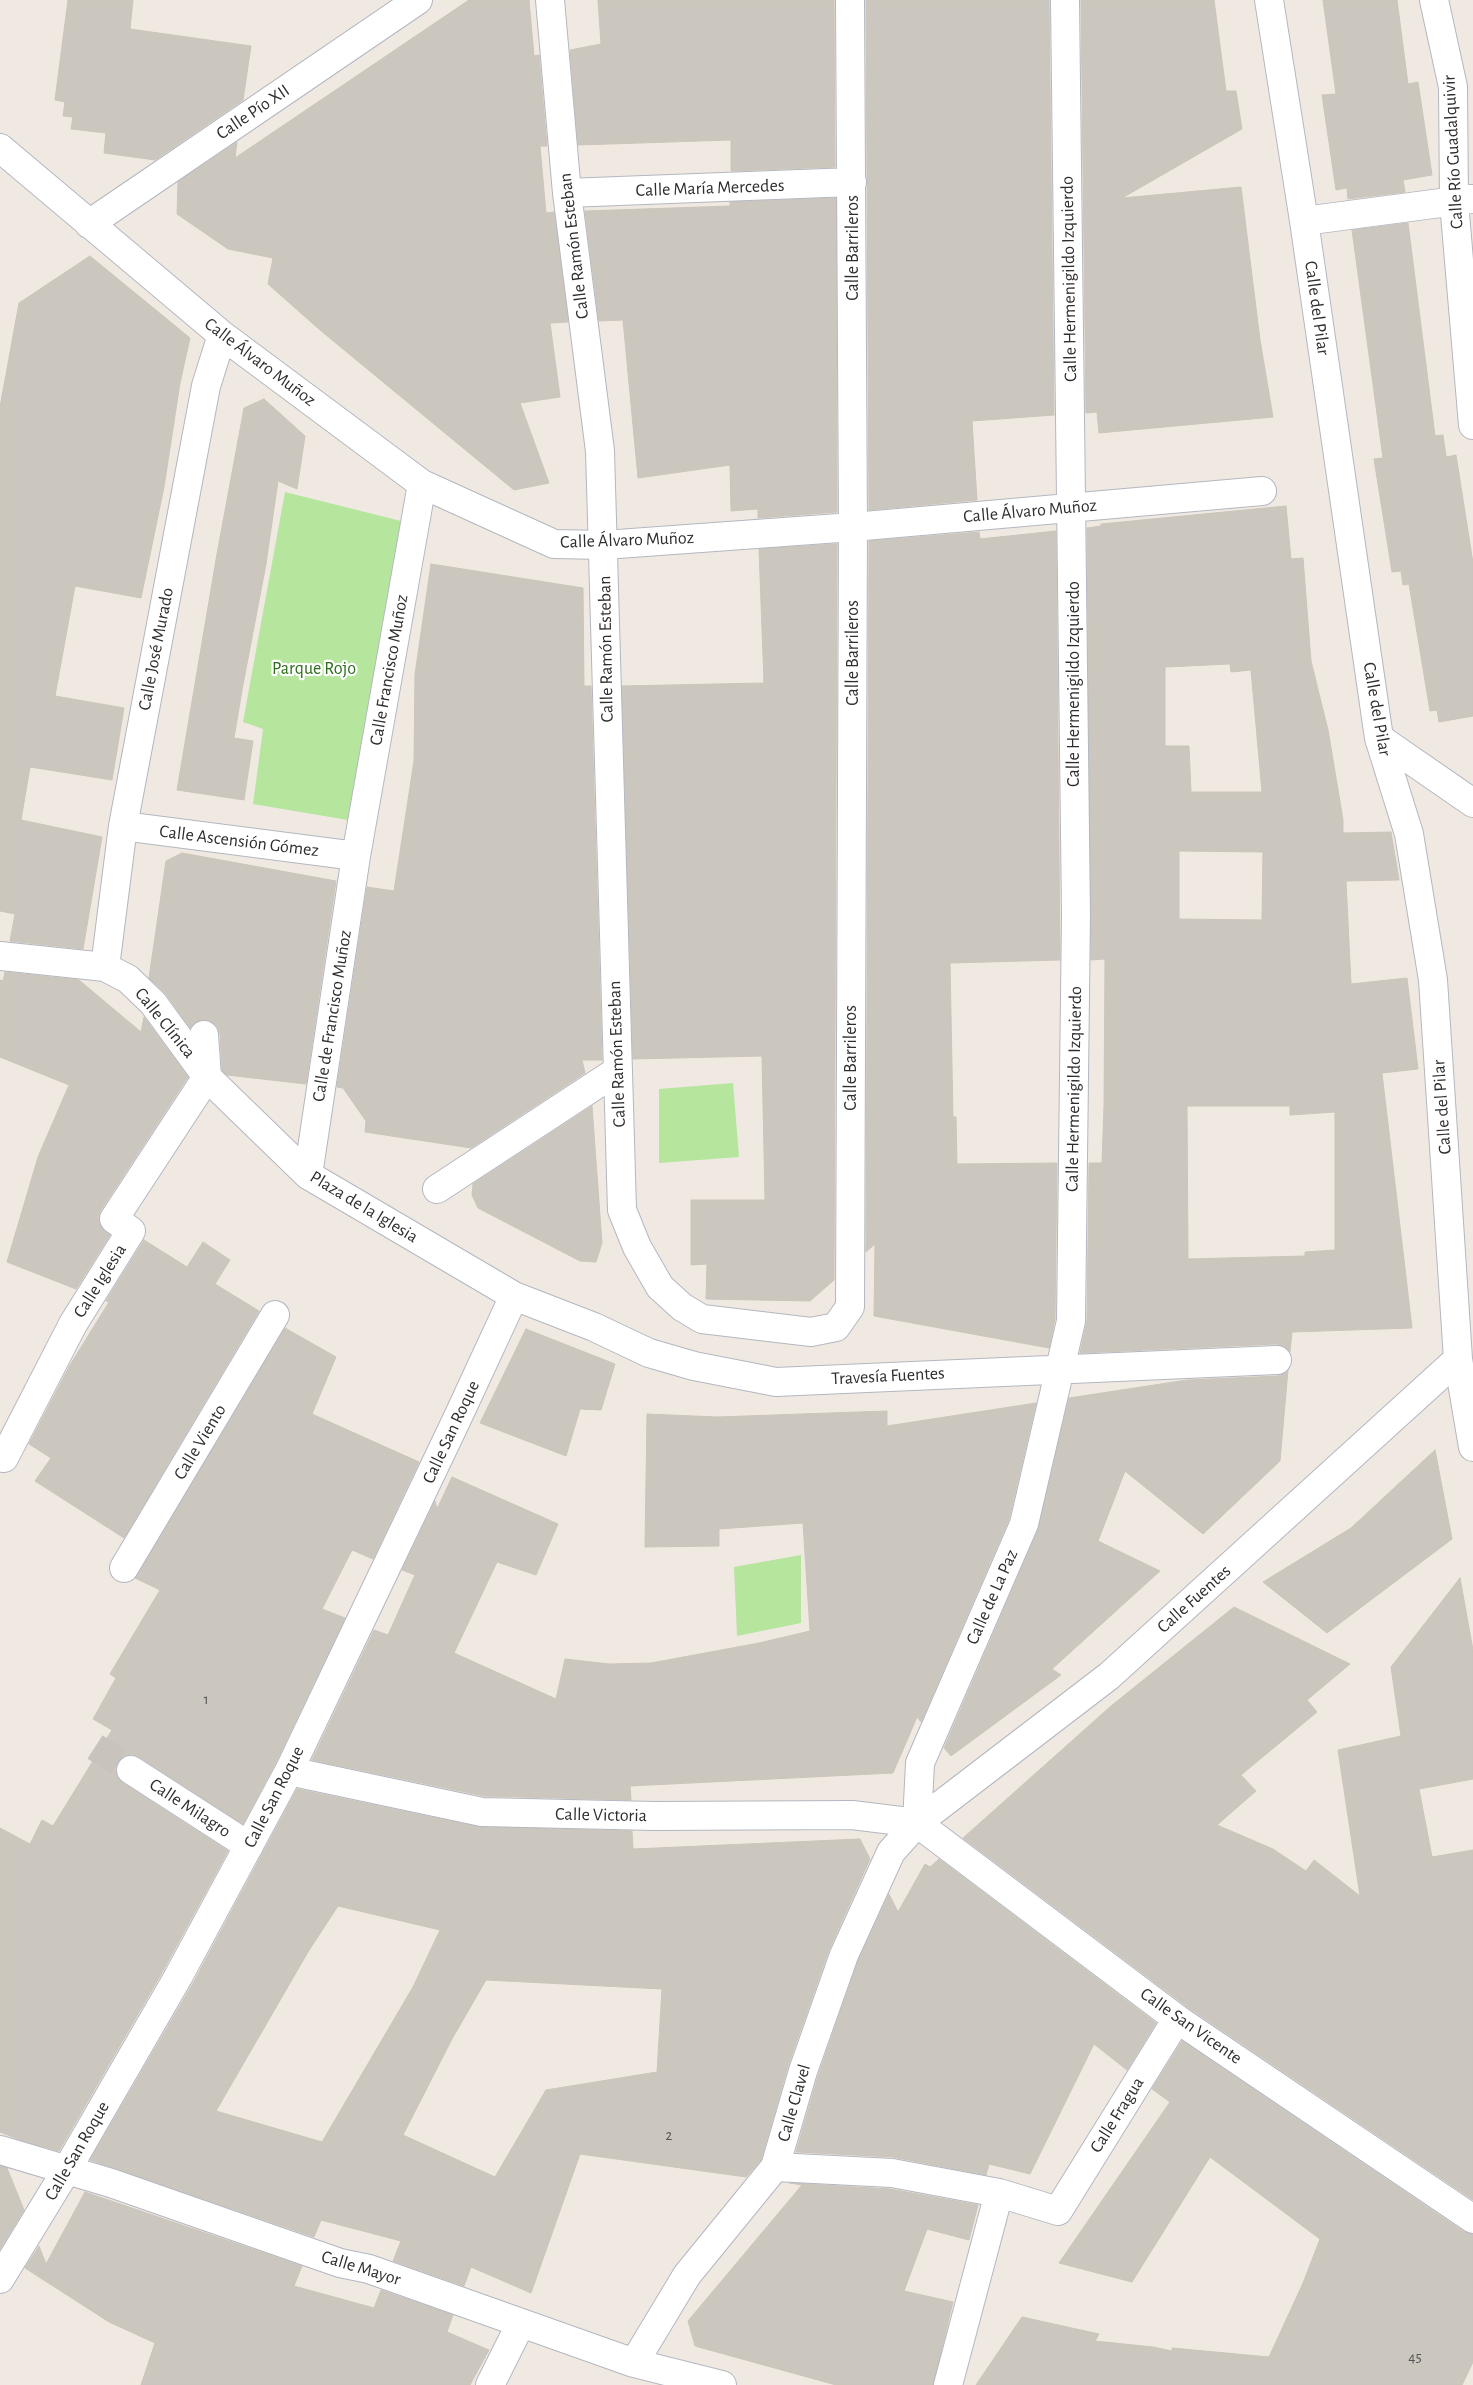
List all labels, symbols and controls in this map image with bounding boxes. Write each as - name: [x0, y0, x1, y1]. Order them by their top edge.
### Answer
- street label: Calle Río Guadalquivir: [1438, 74, 1468, 230]
- street label: Calle Pío XII: [212, 80, 294, 144]
- street label: Calle Ramón Esteban: [554, 172, 594, 320]
- street label: Calle María Mercedes: [635, 175, 785, 201]
- street label: Calle Hermenigildo Izquierdo: [1056, 176, 1082, 382]
- street label: Calle Barrileros: [842, 195, 864, 301]
- street label: Calle del Pilar: [1300, 259, 1334, 357]
- street label: Calle Álvaro Muñoz: [200, 313, 320, 411]
- street label: Calle Álvaro Muñoz: [962, 494, 1098, 528]
- street label: Calle Álvaro Muñoz: [560, 527, 694, 553]
- street label: Calle Ramón Esteban: [594, 575, 618, 723]
- street label: Calle Hermenigildo Izquierdo: [1063, 581, 1085, 787]
- street label: Calle José Murado: [133, 586, 179, 712]
- street label: Calle Francisco Muñoz: [365, 593, 413, 747]
- street label: Calle Barrileros: [842, 600, 864, 706]
- park label: Parque Rojo: [272, 658, 356, 680]
- street label: Calle del Pilar: [1358, 660, 1396, 758]
- street label: Calle Ascensión Gómez: [158, 820, 320, 862]
- street label: Calle de Francisco Muñoz: [308, 929, 356, 1103]
- street label: Calle Ramón Esteban: [604, 980, 630, 1128]
- street label: Calle Clínica: [130, 983, 200, 1063]
- street label: Calle Hermenigildo Izquierdo: [1061, 986, 1087, 1192]
- street label: Calle Barrileros: [840, 1005, 862, 1111]
- street label: Calle del Pilar: [1428, 1059, 1456, 1155]
- street label: Plaza de la Iglesia: [306, 1166, 422, 1248]
- street label: Calle Iglesia: [69, 1240, 131, 1322]
- street label: Travesía Fuentes: [831, 1362, 945, 1390]
- street label: Calle San Roque: [418, 1377, 484, 1487]
- street label: Calle Viento: [169, 1400, 231, 1484]
- street label: Calle de La Paz: [961, 1546, 1023, 1648]
- street label: Calle Fuentes: [1153, 1560, 1235, 1638]
- house number: 1: [203, 1690, 209, 1708]
- street label: Calle San Roque: [239, 1743, 309, 1851]
- street label: Calle Milagro: [145, 1774, 235, 1842]
- street label: Calle Victoria: [555, 1803, 647, 1827]
- street label: Calle San Vicente: [1136, 1983, 1246, 2069]
- street label: Calle Clavel: [773, 2062, 815, 2144]
- street label: Calle Fragua: [1085, 2073, 1149, 2157]
- street label: Calle San Roque: [40, 2097, 114, 2205]
- house number: 2: [666, 2126, 672, 2144]
- street label: Calle Mayor: [319, 2246, 403, 2290]
- house number: 45: [1408, 2348, 1422, 2366]

